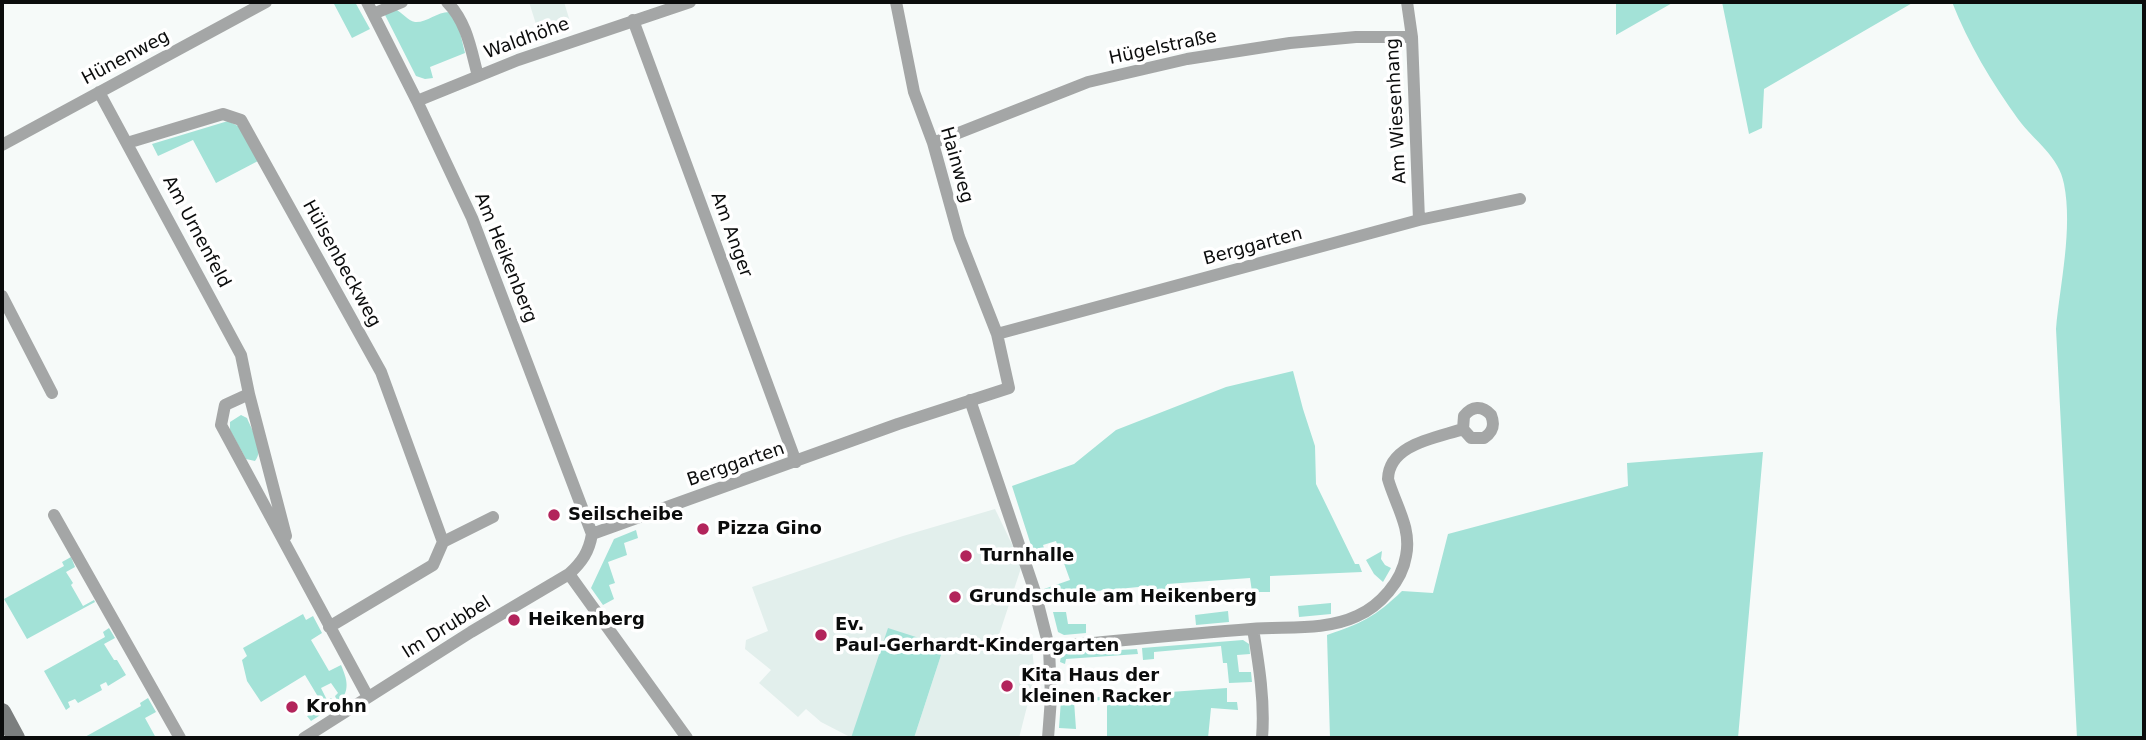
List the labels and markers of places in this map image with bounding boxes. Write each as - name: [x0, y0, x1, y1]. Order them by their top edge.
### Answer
- place label: Seilscheibe: [568, 504, 683, 526]
- marker: Seilscheibe: [546, 507, 562, 523]
- place label: Pizza Gino: [717, 518, 822, 540]
- marker: Pizza Gino: [695, 521, 711, 537]
- place label: Turnhalle: [980, 545, 1074, 567]
- marker: Turnhalle: [958, 548, 974, 564]
- place label: Grundschule am Heikenberg: [969, 586, 1257, 608]
- marker: Grundschule am Heikenberg: [947, 589, 963, 605]
- place label: Heikenberg: [528, 609, 645, 631]
- marker: Heikenberg: [506, 612, 522, 628]
- place label: Ev. Paul-Gerhardt-Kindergarten: [835, 614, 1119, 656]
- marker: Ev. Paul-Gerhardt-Kindergarten: [813, 627, 829, 643]
- place label: Kita Haus der kleinen Racker: [1021, 665, 1171, 708]
- marker: Kita Haus der kleinen Racker: [999, 678, 1015, 694]
- place label: Krohn: [306, 696, 367, 718]
- marker: Krohn: [284, 699, 300, 715]

